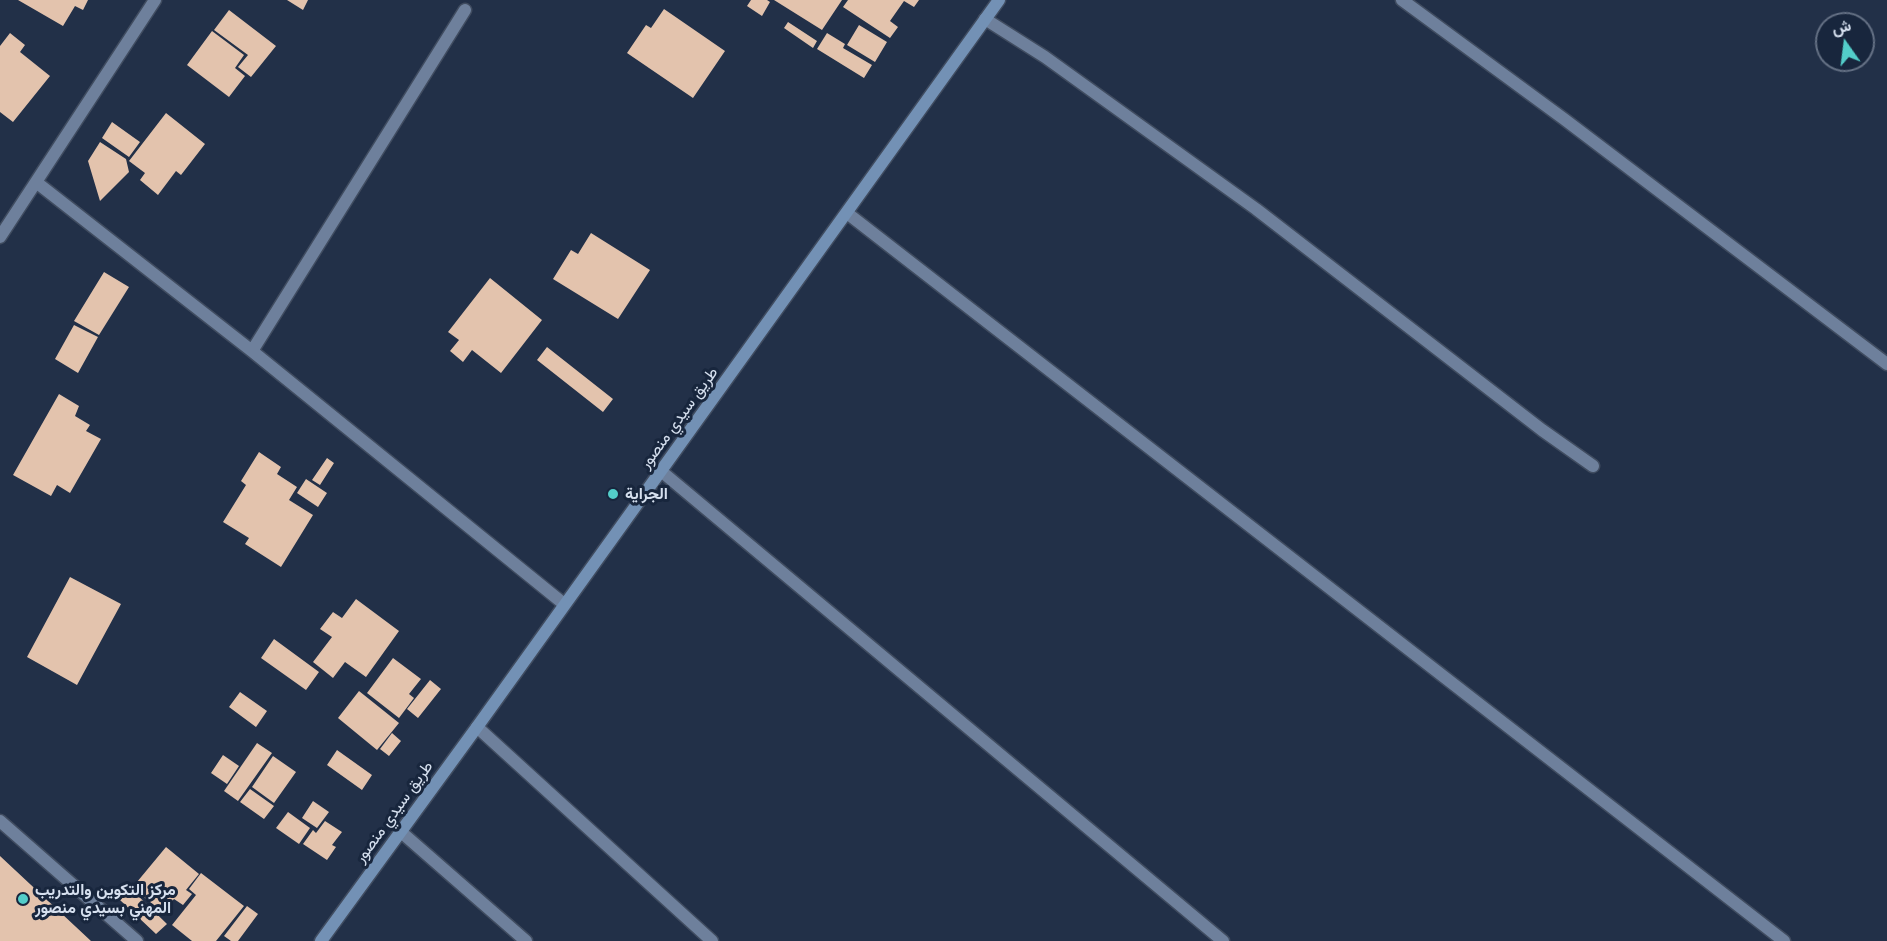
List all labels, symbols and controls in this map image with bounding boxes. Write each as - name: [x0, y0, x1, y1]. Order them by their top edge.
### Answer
- north arrow: [1815, 12, 1875, 72]
- text: ش: [1829, 14, 1853, 39]
- street label: طريق سيدي منصور: [636, 363, 722, 473]
- place label: الجراية: [625, 484, 668, 504]
- marker: الجراية: [606, 487, 620, 501]
- street label: طريق سيدي منصور: [351, 757, 437, 867]
- place label: مركز التكوين والتدريب المهني بسيدي منصور: [35, 880, 176, 918]
- marker: مركز التكوين والتدريب المهني بسيدي منصور: [16, 892, 30, 906]

